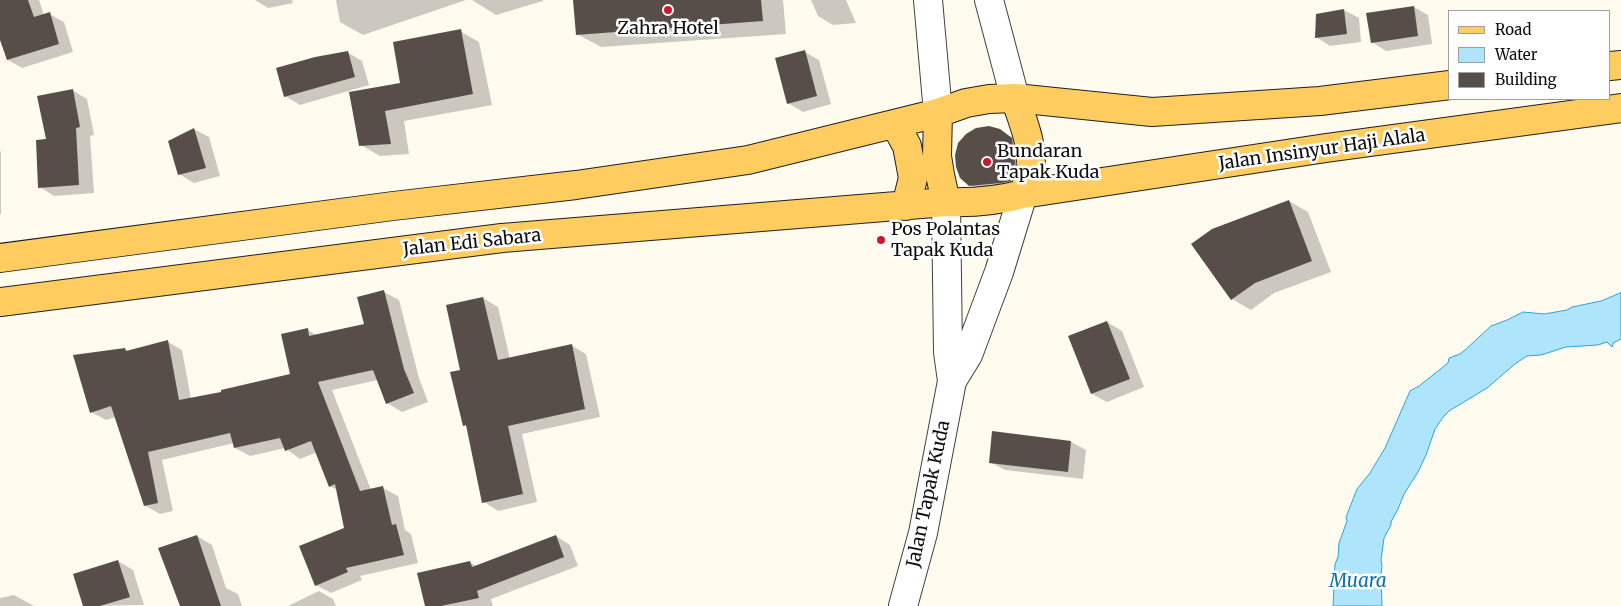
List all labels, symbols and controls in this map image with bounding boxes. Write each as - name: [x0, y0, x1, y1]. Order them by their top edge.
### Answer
- marker: Zahra Hotel: [662, 4, 674, 16]
- legend: [1448, 10, 1611, 100]
- place label: Zahra Hotel: [617, 18, 719, 40]
- text: Road: [1495, 20, 1531, 39]
- text: Water: [1495, 45, 1537, 64]
- text: Building: [1495, 70, 1557, 89]
- street label: Jalan Insinyur Haji Alala: [1217, 125, 1427, 175]
- place label: Bundaran Tapak Kuda: [997, 141, 1099, 183]
- marker: Bundaran Tapak Kuda: [981, 156, 993, 168]
- place label: Pos Polantas Tapak Kuda: [891, 219, 1000, 262]
- street label: Jalan Edi Sabara: [402, 225, 542, 261]
- marker: Pos Polantas Tapak Kuda: [875, 234, 887, 246]
- street label: Jalan Tapak Kuda: [903, 418, 955, 570]
- water label: Muara: [1329, 571, 1387, 593]

